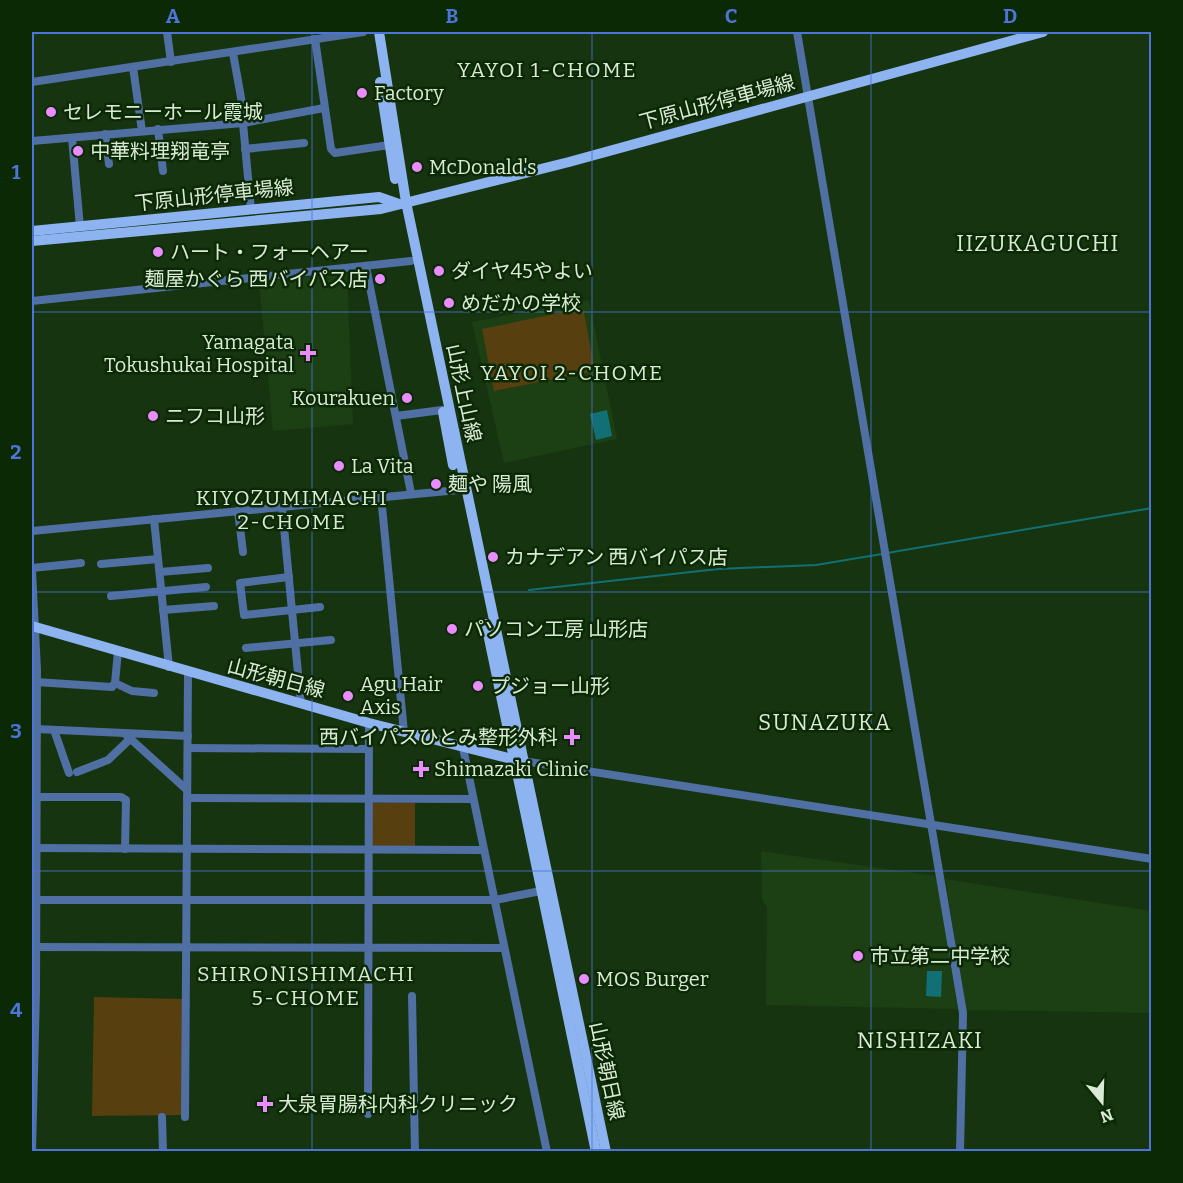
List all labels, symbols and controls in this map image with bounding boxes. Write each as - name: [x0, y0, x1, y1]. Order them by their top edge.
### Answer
- text: A: [166, 4, 181, 28]
- text: B: [446, 4, 459, 28]
- text: C: [725, 4, 737, 28]
- text: D: [1003, 4, 1017, 28]
- district label: YAYOI 1-CHOME: [457, 57, 637, 83]
- street label: 下原山形停車場線: [637, 70, 797, 134]
- place label: Factory: [374, 81, 444, 105]
- marker: Factory: [355, 86, 369, 100]
- place label: セレモニーホール霞城: [63, 100, 263, 124]
- marker: セレモニーホール霞城: [44, 105, 58, 119]
- place label: 中華料理翔竜亭: [90, 139, 230, 163]
- marker: 中華料理翔竜亭: [71, 144, 85, 158]
- place label: McDonald's: [429, 155, 536, 179]
- text: 1: [12, 160, 21, 184]
- marker: McDonald's: [410, 160, 424, 174]
- street label: 下原山形停車場線: [133, 175, 295, 215]
- district label: IIZUKAGUCHI: [956, 230, 1120, 257]
- place label: ハート・フォーヘアー: [170, 240, 369, 264]
- marker: ハート・フォーヘアー: [151, 245, 165, 259]
- place label: ダイヤ45やよい: [451, 259, 593, 283]
- marker: ダイヤ45やよい: [432, 264, 446, 278]
- place label: 麺屋かぐら 西バイパス店: [144, 267, 368, 291]
- marker: 麺屋かぐら 西バイパス店: [373, 272, 387, 286]
- place label: めだかの学校: [461, 291, 581, 315]
- marker: めだかの学校: [442, 296, 456, 310]
- place label: Yamagata Tokushukai Hospital: [104, 330, 294, 377]
- street label: 山形上山線: [442, 342, 486, 444]
- marker: Yamagata Tokushukai Hospital: [299, 344, 317, 362]
- district label: YAYOI 2-CHOME: [481, 360, 663, 386]
- place label: Kourakuen: [292, 386, 395, 410]
- marker: Kourakuen: [400, 391, 414, 405]
- place label: ニフコ山形: [165, 404, 265, 428]
- marker: ニフコ山形: [146, 409, 160, 423]
- text: 2: [10, 440, 22, 464]
- place label: La Vita: [351, 454, 414, 478]
- marker: La Vita: [332, 459, 346, 473]
- place label: 麺や 陽風: [448, 472, 532, 496]
- marker: 麺や 陽風: [429, 477, 443, 491]
- district label: KIYOZUMIMACHI 2-CHOME: [196, 485, 388, 535]
- place label: カナデアン 西バイパス店: [505, 545, 728, 569]
- marker: カナデアン 西バイパス店: [486, 550, 500, 564]
- place label: パソコン工房 山形店: [464, 617, 648, 641]
- marker: パソコン工房 山形店: [445, 622, 459, 636]
- street label: 山形朝日線: [225, 653, 327, 703]
- place label: Agu Hair Axis: [360, 672, 443, 719]
- place label: プジョー山形: [490, 674, 610, 698]
- marker: プジョー山形: [471, 679, 485, 693]
- marker: Agu Hair Axis: [341, 689, 355, 703]
- district label: SUNAZUKA: [758, 709, 892, 736]
- text: 3: [10, 719, 22, 743]
- place label: 西バイパスひとみ整形外科: [319, 725, 558, 749]
- marker: 西バイパスひとみ整形外科: [563, 728, 581, 746]
- place label: Shimazaki Clinic: [434, 757, 589, 781]
- marker: Shimazaki Clinic: [412, 760, 430, 778]
- place label: 市立第二中学校: [870, 944, 1010, 968]
- marker: 市立第二中学校: [851, 949, 865, 963]
- district label: SHIRONISHIMACHI 5-CHOME: [197, 961, 415, 1011]
- place label: MOS Burger: [596, 967, 709, 991]
- marker: MOS Burger: [577, 972, 591, 986]
- text: 4: [10, 998, 22, 1022]
- street label: 山形朝日線: [585, 1020, 629, 1122]
- district label: NISHIZAKI: [857, 1027, 983, 1054]
- north arrow: [1072, 1072, 1132, 1132]
- place label: 大泉胃腸科内科クリニック: [278, 1092, 518, 1116]
- marker: 大泉胃腸科内科クリニック: [256, 1095, 274, 1113]
- text: N: [1098, 1105, 1116, 1127]

